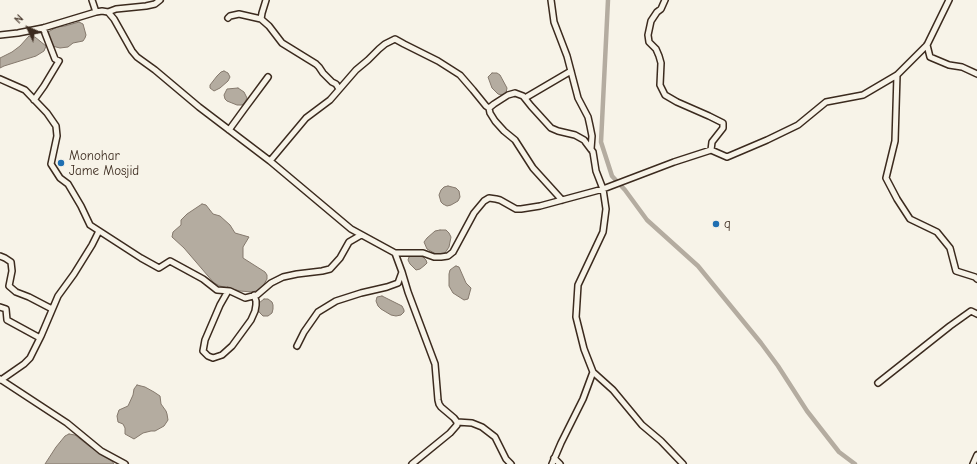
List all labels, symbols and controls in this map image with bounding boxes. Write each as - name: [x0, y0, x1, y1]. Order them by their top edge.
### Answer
- north arrow: [8, 8, 48, 48]
- text: N: [12, 12, 26, 26]
- place label: Monohar Jame Mosjid: [69, 148, 139, 179]
- marker: Monohar Jame Mosjid: [56, 158, 66, 168]
- place label: q: [724, 216, 731, 232]
- marker: q: [711, 219, 721, 229]

